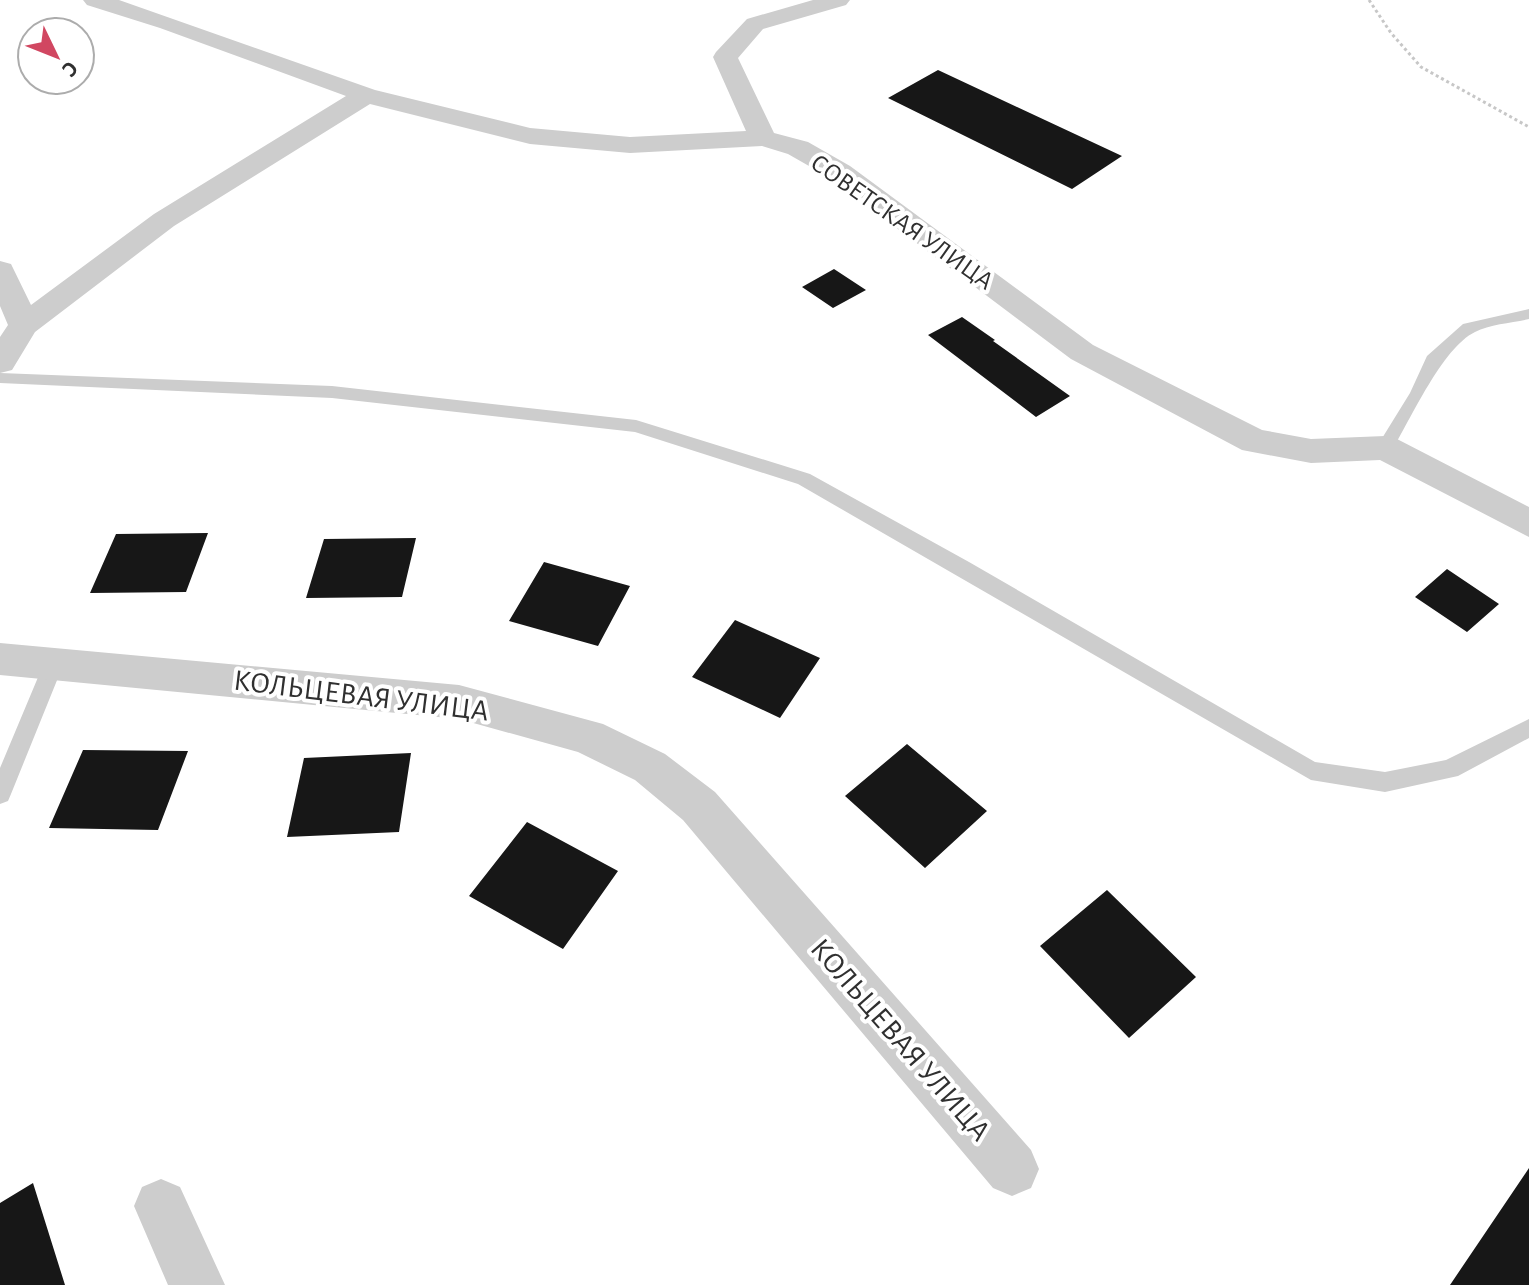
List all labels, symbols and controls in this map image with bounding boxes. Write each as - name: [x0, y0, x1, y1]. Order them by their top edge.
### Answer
- north arrow: [16, 16, 96, 96]
- text: С: [58, 57, 82, 81]
- street label: СОВЕТСКАЯ УЛИЦА: [806, 149, 998, 295]
- street label: КОЛЬЦЕВАЯ УЛИЦА: [232, 665, 490, 727]
- street label: КОЛЬЦЕВАЯ УЛИЦА: [804, 933, 996, 1147]

